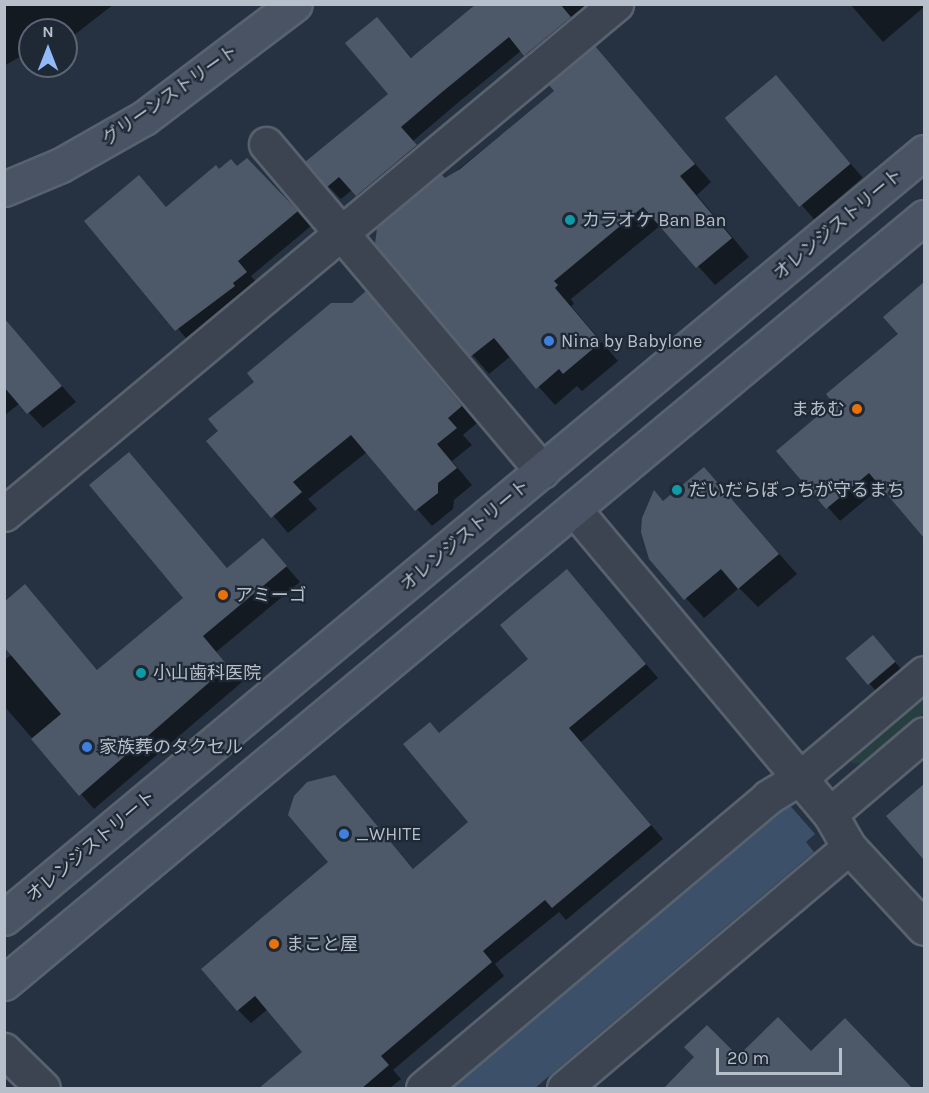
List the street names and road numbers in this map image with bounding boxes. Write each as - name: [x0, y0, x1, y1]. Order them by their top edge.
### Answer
- street label: グリーンストリート: [97, 40, 243, 150]
- street label: オレンジストリート: [769, 164, 907, 284]
- street label: オレンジストリート: [396, 475, 534, 595]
- street label: オレンジストリート: [22, 786, 160, 906]

